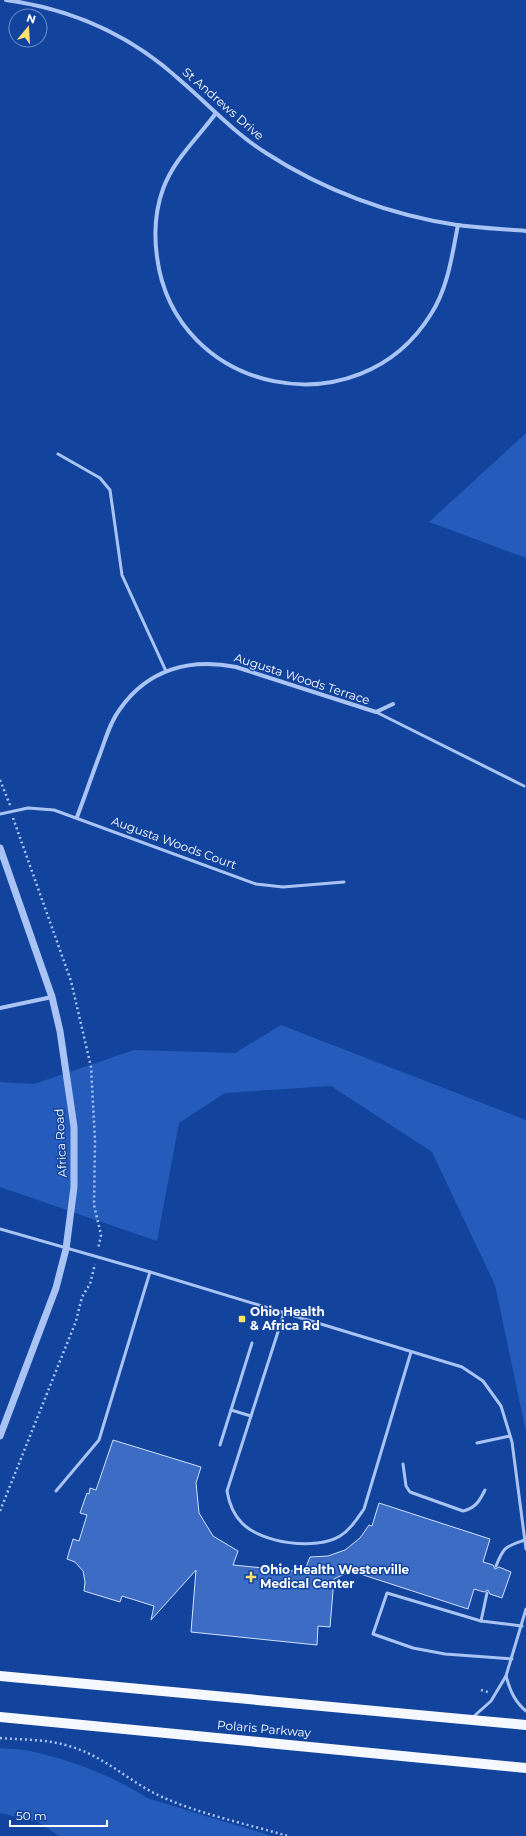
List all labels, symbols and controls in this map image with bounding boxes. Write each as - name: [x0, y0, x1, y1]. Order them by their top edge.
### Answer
- north arrow: [8, 8, 48, 48]
- text: N: [25, 10, 37, 27]
- street label: St Andrews Drive: [180, 64, 267, 143]
- street label: Augusta Woods Terrace: [232, 649, 372, 708]
- street label: Augusta Woods Court: [110, 813, 239, 872]
- street label: Africa Road: [51, 1108, 70, 1178]
- place label: Ohio Health & Africa Rd: [250, 1304, 325, 1333]
- marker: Ohio Health & Africa Rd: [237, 1314, 247, 1324]
- place label: Ohio Health Westerville Medical Center: [260, 1562, 409, 1591]
- marker: Ohio Health Westerville Medical Center: [245, 1571, 257, 1583]
- street label: Polaris Parkway: [217, 1717, 312, 1740]
- scale bar: [10, 1802, 107, 1828]
- text: 50 m: [16, 1808, 47, 1823]

